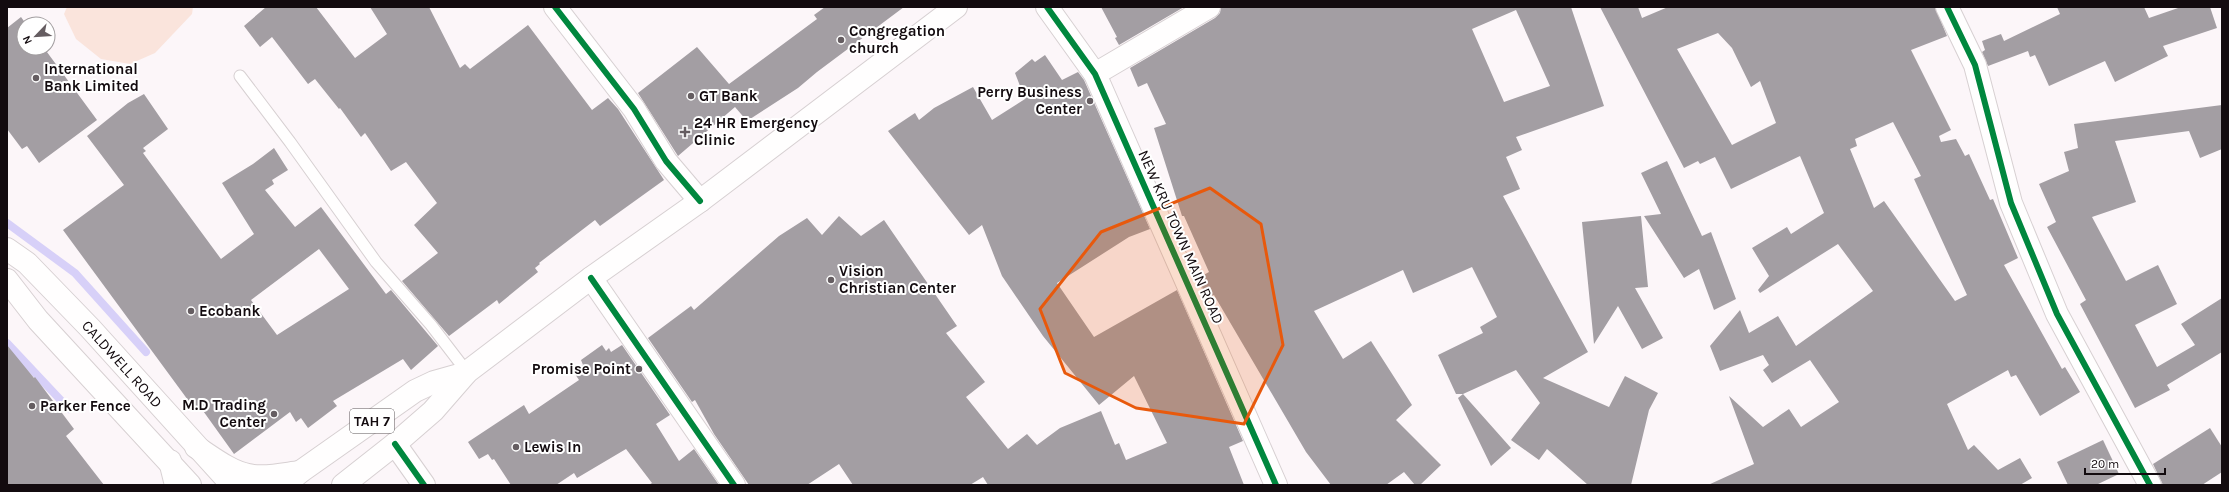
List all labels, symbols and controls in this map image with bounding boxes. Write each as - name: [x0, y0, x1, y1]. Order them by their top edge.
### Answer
- north arrow: [16, 16, 56, 56]
- place label: Congregation church: [849, 22, 945, 57]
- text: N: [20, 34, 35, 46]
- marker: Congregation church: [836, 35, 846, 45]
- place label: International Bank Limited: [44, 60, 139, 95]
- marker: International Bank Limited: [31, 73, 41, 83]
- place label: Perry Business Center: [977, 83, 1082, 118]
- place label: GT Bank: [699, 87, 758, 105]
- marker: GT Bank: [686, 91, 696, 101]
- marker: Perry Business Center: [1085, 96, 1095, 106]
- place label: 24 HR Emergency Clinic: [694, 114, 819, 149]
- marker: 24 HR Emergency Clinic: [679, 126, 691, 138]
- street label: NEW KRU TOWN MAIN ROAD: [1134, 147, 1228, 327]
- place label: Vision Christian Center: [839, 262, 956, 297]
- marker: Vision Christian Center: [826, 275, 836, 285]
- place label: Ecobank: [199, 302, 261, 320]
- marker: Ecobank: [186, 306, 196, 316]
- street label: CALDWELL ROAD: [78, 317, 166, 411]
- place label: Promise Point: [532, 360, 631, 378]
- marker: Promise Point: [634, 364, 644, 374]
- place label: M.D Trading Center: [182, 396, 266, 431]
- place label: Parker Fence: [40, 397, 131, 415]
- marker: Parker Fence: [27, 401, 37, 411]
- marker: M.D Trading Center: [269, 409, 279, 419]
- road number: TAH 7: [350, 409, 394, 433]
- place label: Lewis In: [524, 438, 581, 456]
- marker: Lewis In: [511, 442, 521, 452]
- scale bar: [2085, 450, 2165, 476]
- text: 20 m: [2091, 457, 2119, 471]

